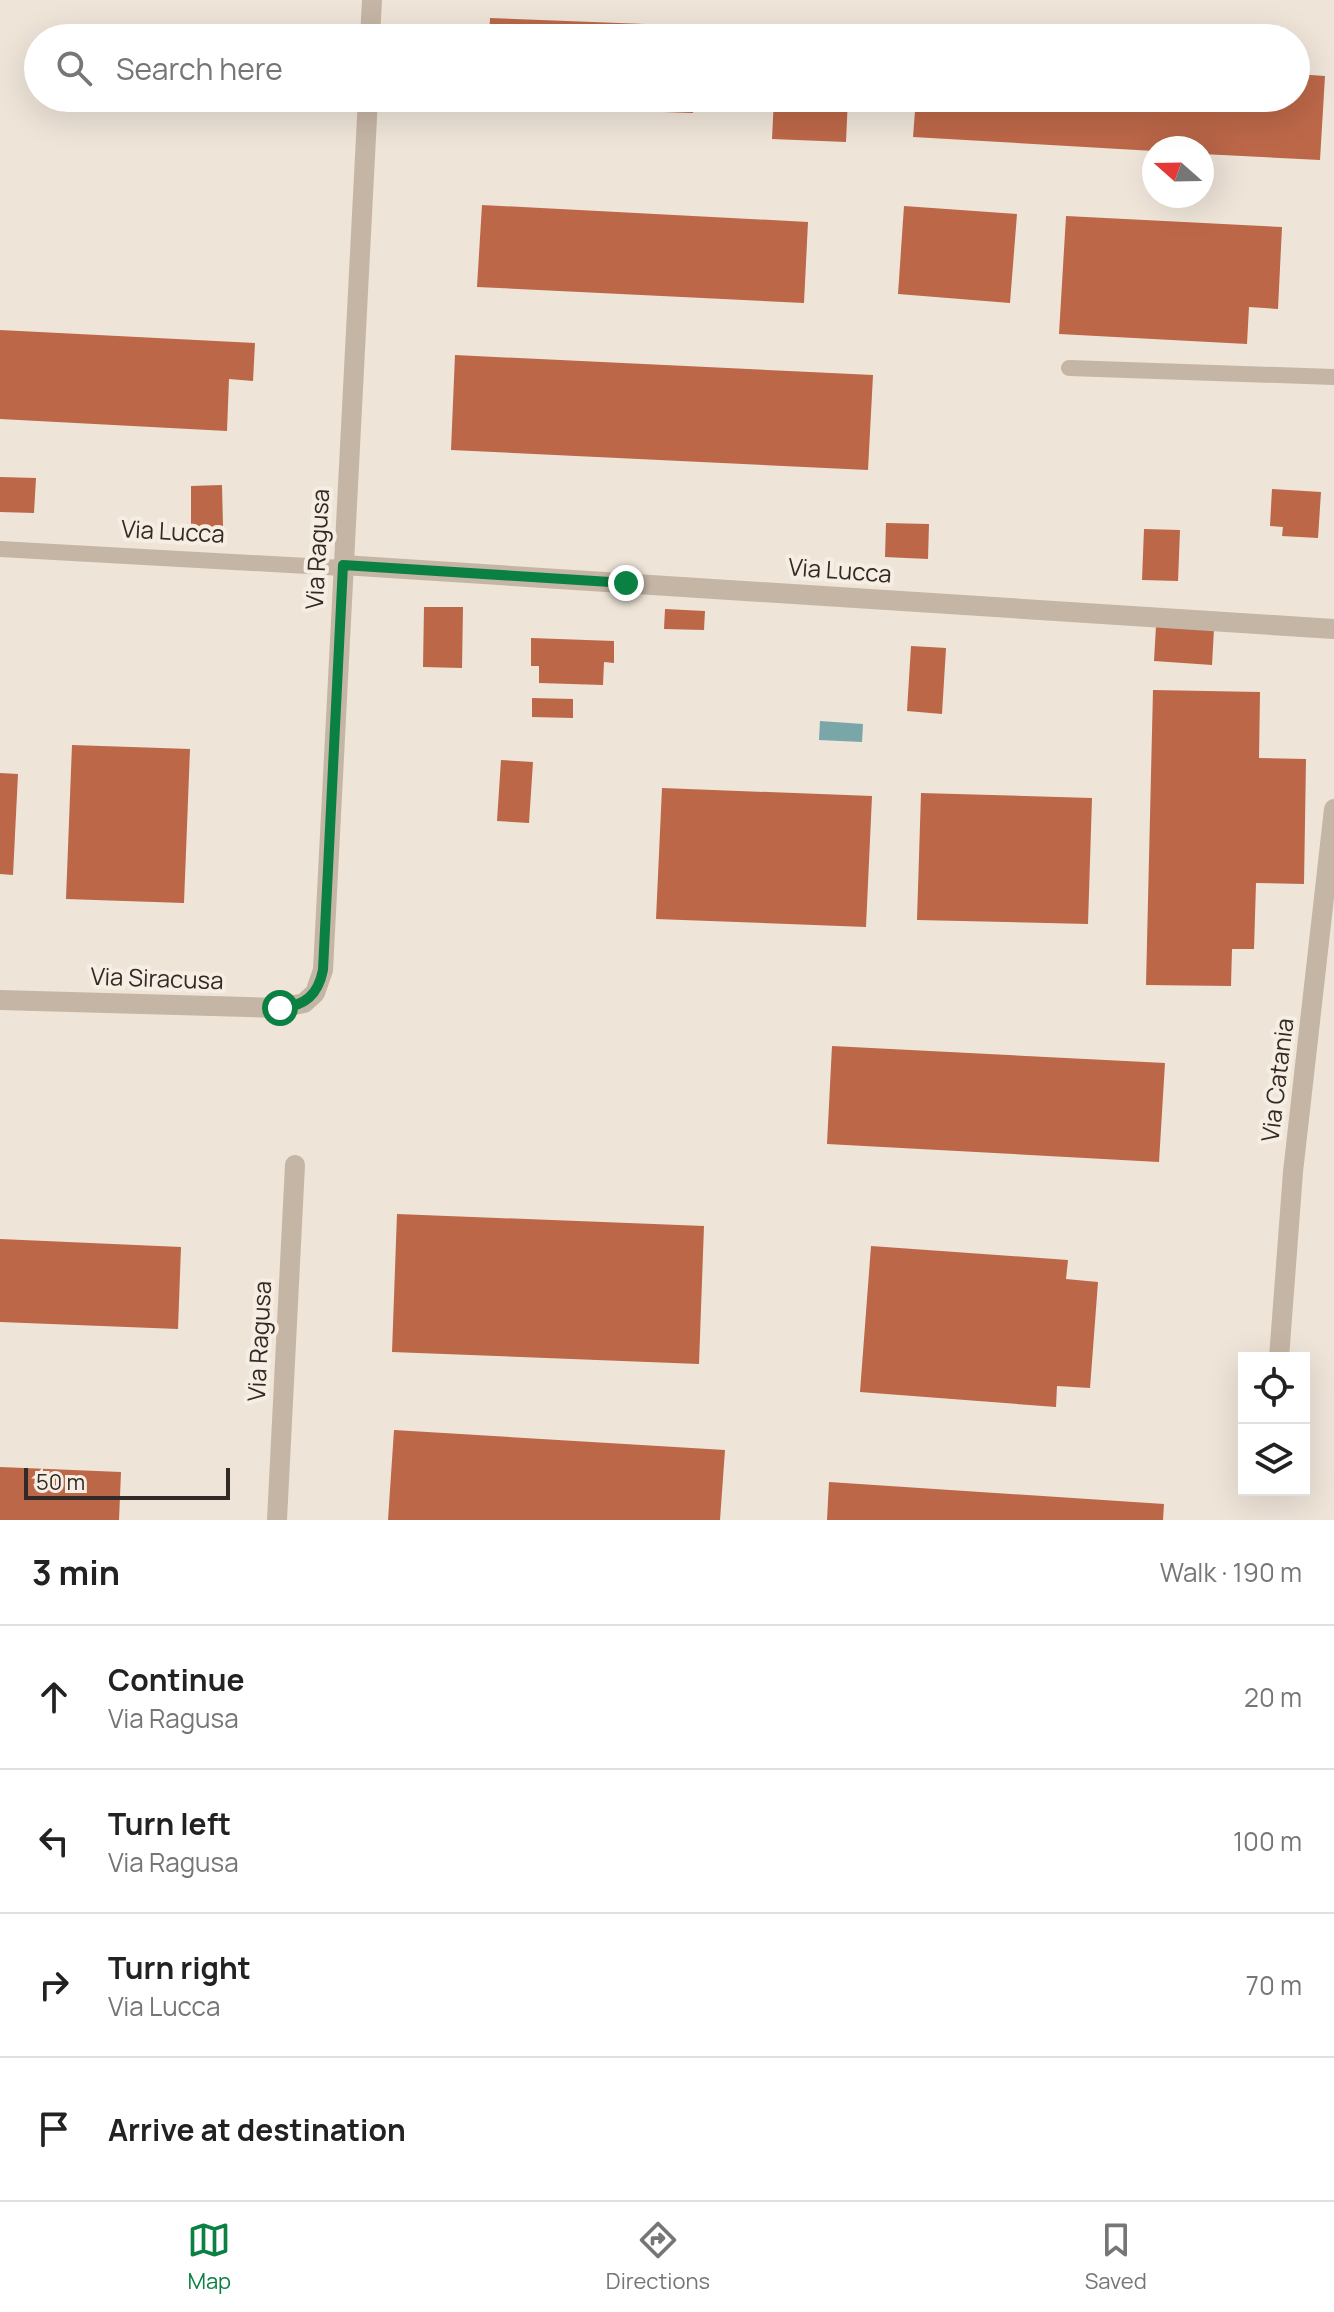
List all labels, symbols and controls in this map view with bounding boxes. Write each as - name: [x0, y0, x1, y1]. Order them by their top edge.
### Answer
- search box: [24, 24, 1310, 112]
- icon: search: [52, 46, 96, 90]
- text: Search here: [116, 48, 283, 89]
- north arrow: [1142, 136, 1214, 208]
- street label: Via Ragusa: [297, 488, 336, 610]
- street label: Via Lucca: [120, 511, 226, 550]
- street label: Via Lucca: [787, 549, 893, 590]
- route end: [608, 565, 644, 601]
- street label: Via Siracusa: [90, 959, 224, 996]
- route start: [262, 990, 298, 1026]
- street label: Via Catania: [1253, 1016, 1300, 1144]
- street label: Via Ragusa: [239, 1280, 278, 1402]
- map controls: [1238, 1352, 1310, 1496]
- button: locate: [1238, 1352, 1310, 1424]
- button: layers: [1238, 1424, 1310, 1496]
- scale bar: [24, 1464, 230, 1500]
- text: 50 m: [36, 1467, 85, 1497]
- text: 3 min: [32, 1549, 120, 1595]
- text: Walk · 190 m: [1160, 1554, 1302, 1590]
- text: Continue: [108, 1659, 244, 1700]
- icon: ahead: [32, 1675, 76, 1719]
- text: 20 m: [1244, 1679, 1302, 1715]
- text: Via Ragusa: [108, 1700, 239, 1736]
- text: Turn left: [108, 1803, 231, 1844]
- icon: left: [32, 1819, 76, 1863]
- text: 100 m: [1233, 1823, 1302, 1859]
- text: Via Ragusa: [108, 1844, 239, 1880]
- text: Turn right: [108, 1947, 251, 1988]
- icon: right: [32, 1963, 76, 2007]
- text: 70 m: [1246, 1967, 1302, 2003]
- text: Via Lucca: [108, 1988, 220, 2024]
- icon: arrive: [32, 2107, 76, 2151]
- text: Arrive at destination: [108, 2109, 406, 2150]
- tab: Map: [187, 2218, 231, 2296]
- tab: Directions: [606, 2218, 710, 2296]
- tab: Saved: [1085, 2218, 1147, 2296]

